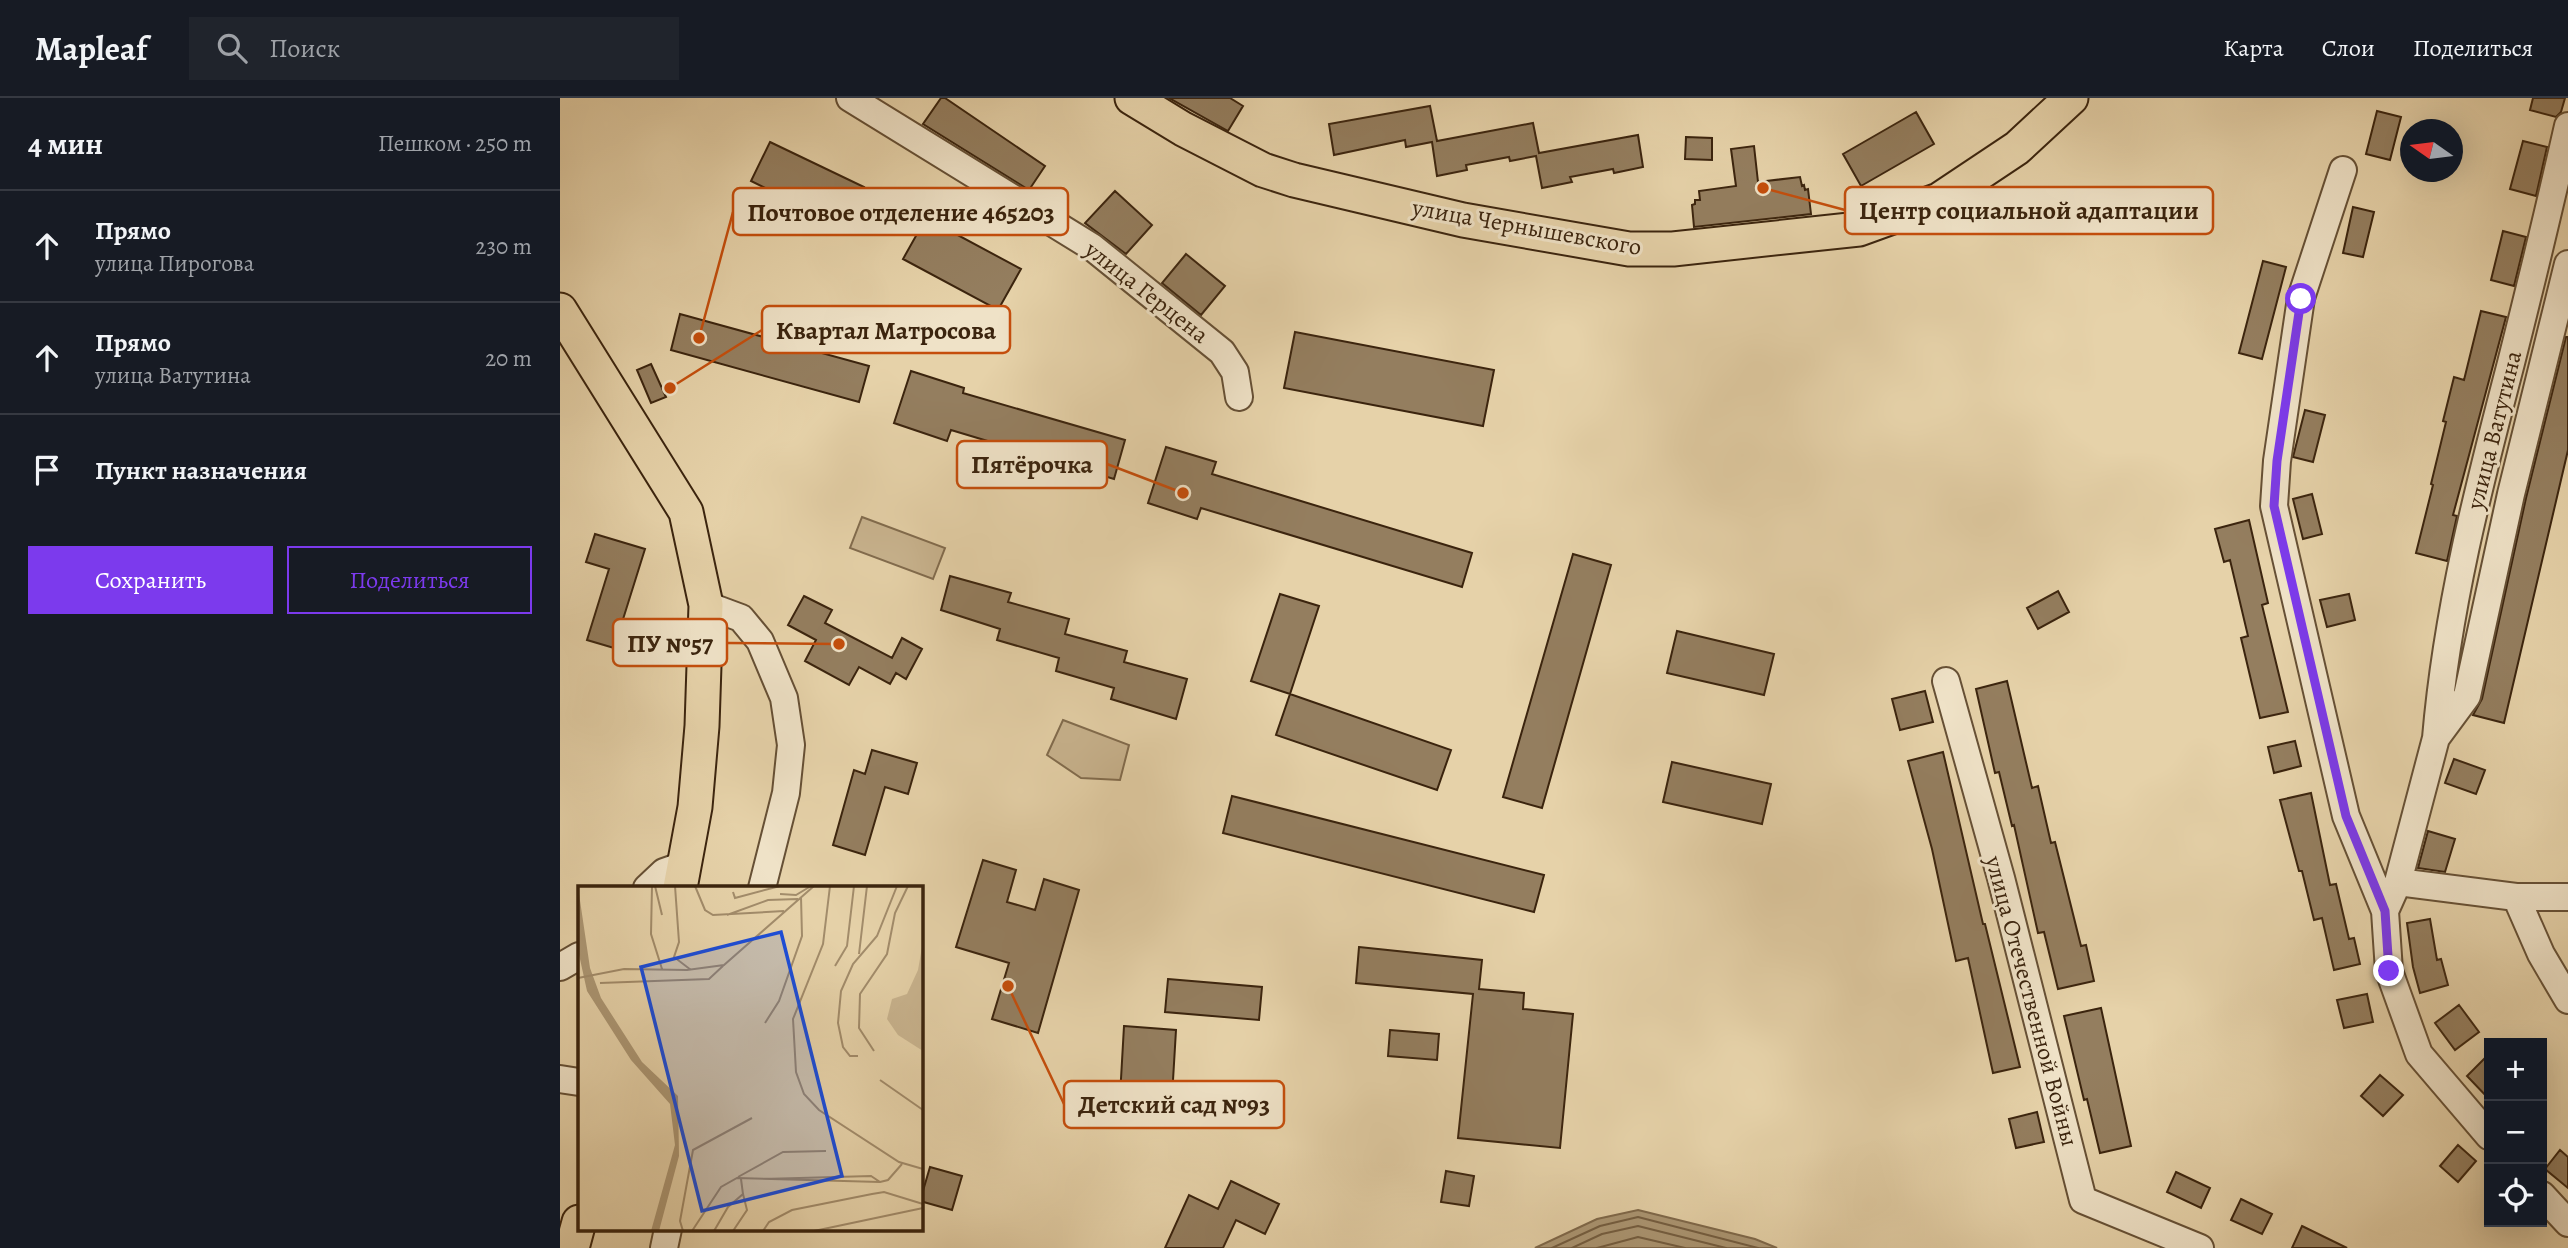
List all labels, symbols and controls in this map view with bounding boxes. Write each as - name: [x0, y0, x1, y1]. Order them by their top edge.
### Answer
- search box: [189, 17, 679, 80]
- text: Mapleaf: [35, 26, 147, 71]
- icon: search: [213, 29, 251, 67]
- text: Поиск: [269, 31, 340, 66]
- text: Карта: [2223, 32, 2284, 64]
- text: Слои: [2322, 32, 2375, 64]
- text: Поделиться: [2413, 32, 2533, 64]
- north arrow: [2400, 119, 2463, 182]
- text: 4 мин: [28, 124, 103, 164]
- text: Пешком · 250 m: [378, 128, 532, 159]
- callout: Центр социальной адаптации: [1845, 187, 2213, 234]
- callout: Почтовое отделение 465203: [733, 188, 1068, 235]
- street label: улица Чернышевского: [1409, 191, 1644, 263]
- text: Центр социальной адаптации: [1859, 193, 2199, 228]
- text: Почтовое отделение 465203: [747, 195, 1055, 230]
- text: Прямо: [95, 213, 171, 248]
- icon: ahead: [28, 227, 66, 265]
- text: 230 m: [476, 231, 532, 262]
- street label: улица Герцена: [1078, 233, 1216, 350]
- text: улица Пирогова: [95, 248, 254, 279]
- route start: [2285, 283, 2316, 314]
- callout: Квартал Матросова: [762, 306, 1010, 353]
- text: Квартал Матросова: [776, 313, 997, 348]
- text: Прямо: [95, 325, 171, 360]
- icon: ahead: [28, 339, 66, 377]
- text: 20 m: [485, 343, 532, 374]
- street label: улица Ватутина: [2459, 347, 2529, 514]
- text: улица Ватутина: [95, 360, 251, 391]
- callout: Пятёрочка: [957, 441, 1107, 488]
- text: Пятёрочка: [971, 447, 1094, 482]
- icon: arrive: [28, 451, 66, 489]
- text: Пункт назначения: [95, 453, 307, 488]
- button: Сохранить: [28, 546, 273, 614]
- button: Поделиться: [287, 546, 532, 614]
- callout: ПУ №57: [613, 619, 727, 666]
- text: ПУ №57: [627, 626, 714, 661]
- street label: улица Отечественной Войны: [1978, 851, 2086, 1150]
- inset map: [578, 886, 922, 1230]
- route end: [2373, 955, 2404, 986]
- map controls: [2484, 1038, 2547, 1227]
- button: +: [2484, 1038, 2547, 1101]
- callout: Детский сад №93: [1064, 1081, 1284, 1128]
- text: Детский сад №93: [1078, 1087, 1270, 1122]
- button: −: [2484, 1101, 2547, 1164]
- button: locate: [2484, 1164, 2547, 1227]

